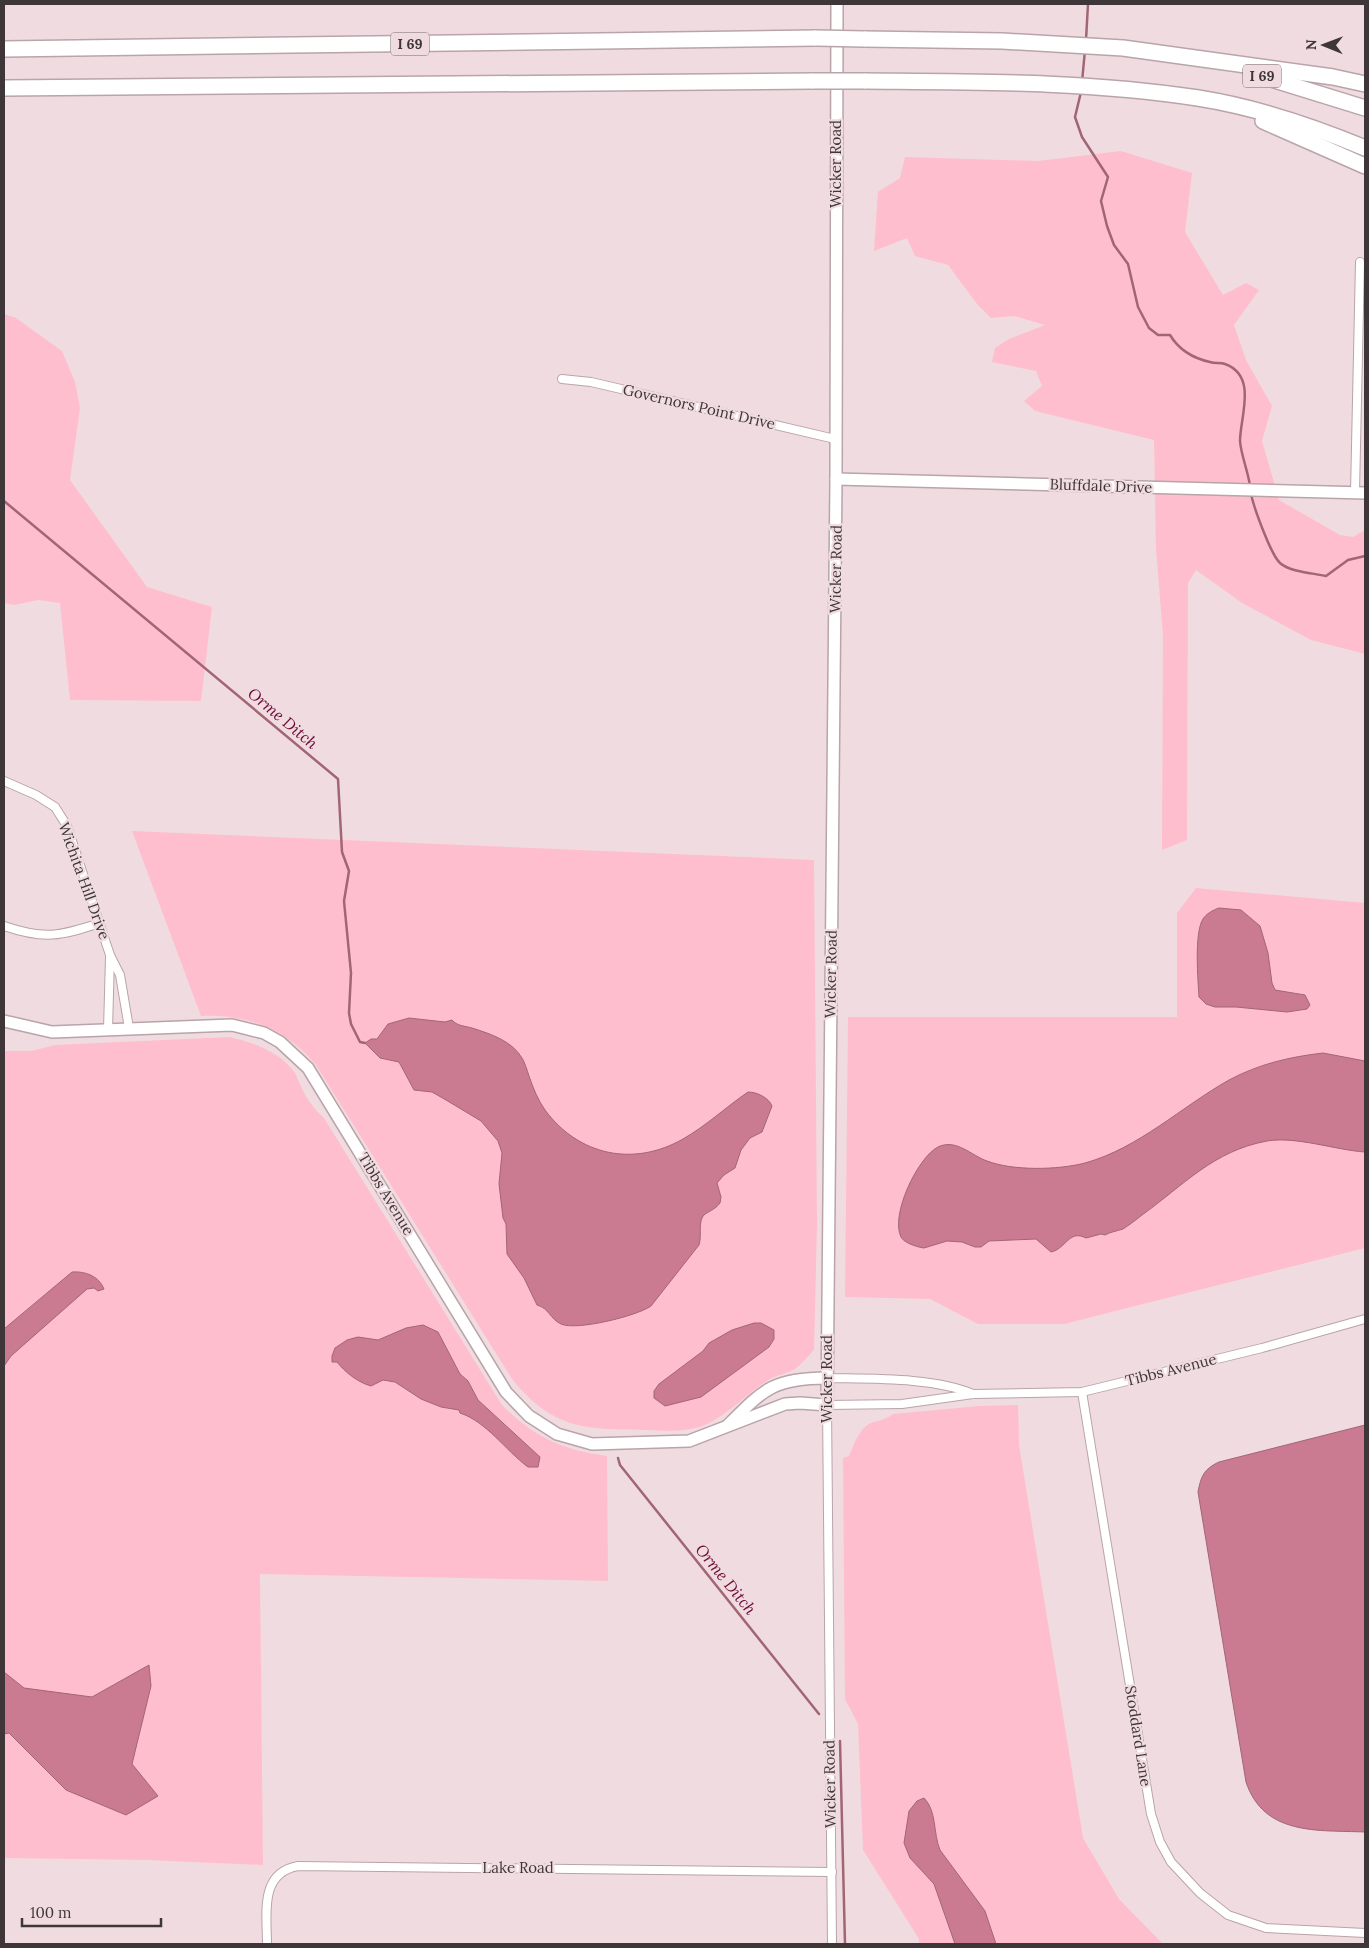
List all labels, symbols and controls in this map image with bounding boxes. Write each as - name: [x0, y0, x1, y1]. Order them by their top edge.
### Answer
- north arrow: [1299, 20, 1349, 70]
- road number: I 69: [391, 33, 429, 56]
- text: N: [1302, 39, 1320, 50]
- road number: I 69: [1243, 64, 1281, 88]
- street label: Wicker Road: [826, 120, 845, 208]
- street label: Governors Point Drive: [621, 380, 777, 433]
- street label: Bluffdale Drive: [1049, 474, 1153, 497]
- street label: Wicker Road: [825, 525, 846, 613]
- water label: Orme Ditch: [244, 683, 322, 753]
- street label: Wichita Hill Drive: [54, 820, 114, 942]
- street label: Wicker Road: [820, 930, 841, 1018]
- street label: Tibbs Avenue: [354, 1149, 419, 1239]
- street label: Wicker Road: [817, 1335, 836, 1423]
- street label: Tibbs Avenue: [1123, 1349, 1218, 1390]
- water label: Orme Ditch: [691, 1540, 761, 1618]
- street label: Stoddard Lane: [1121, 1684, 1156, 1788]
- street label: Wicker Road: [819, 1740, 840, 1828]
- street label: Lake Road: [482, 1858, 554, 1877]
- scale bar: [22, 1896, 161, 1928]
- text: 100 m: [30, 1903, 71, 1922]

